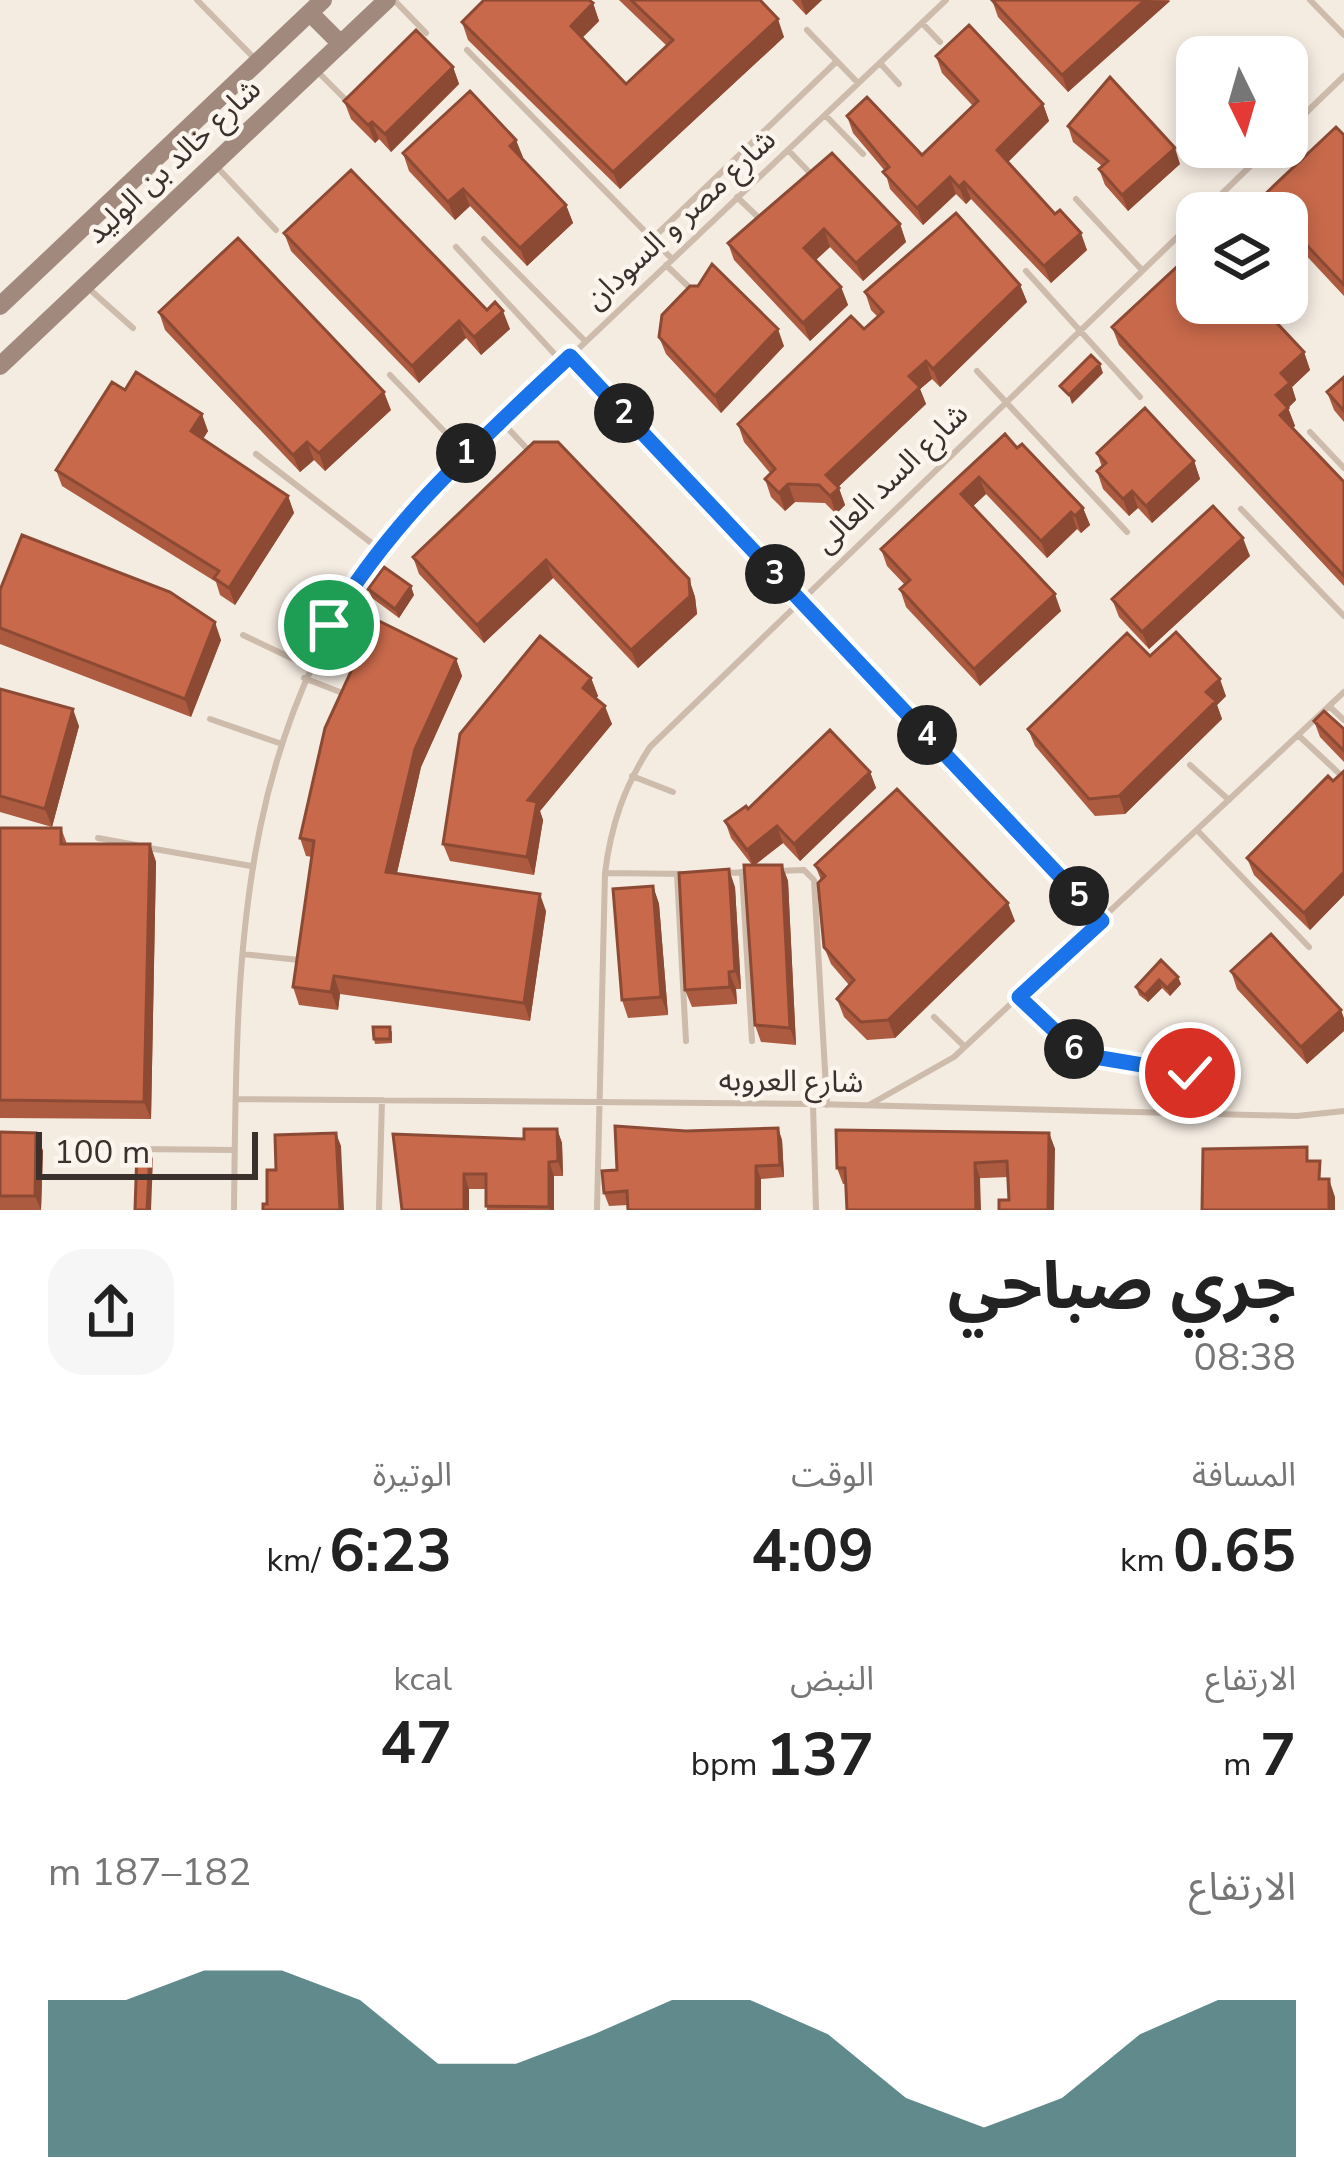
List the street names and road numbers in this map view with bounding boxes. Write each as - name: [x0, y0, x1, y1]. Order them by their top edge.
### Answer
- street label: شارع خالد بن الوليد: [77, 69, 271, 254]
- street label: شارع مصر و السودان: [576, 120, 786, 320]
- street label: شارع السد العالى: [805, 394, 978, 563]
- street label: شارع العروبه: [718, 1060, 864, 1104]

